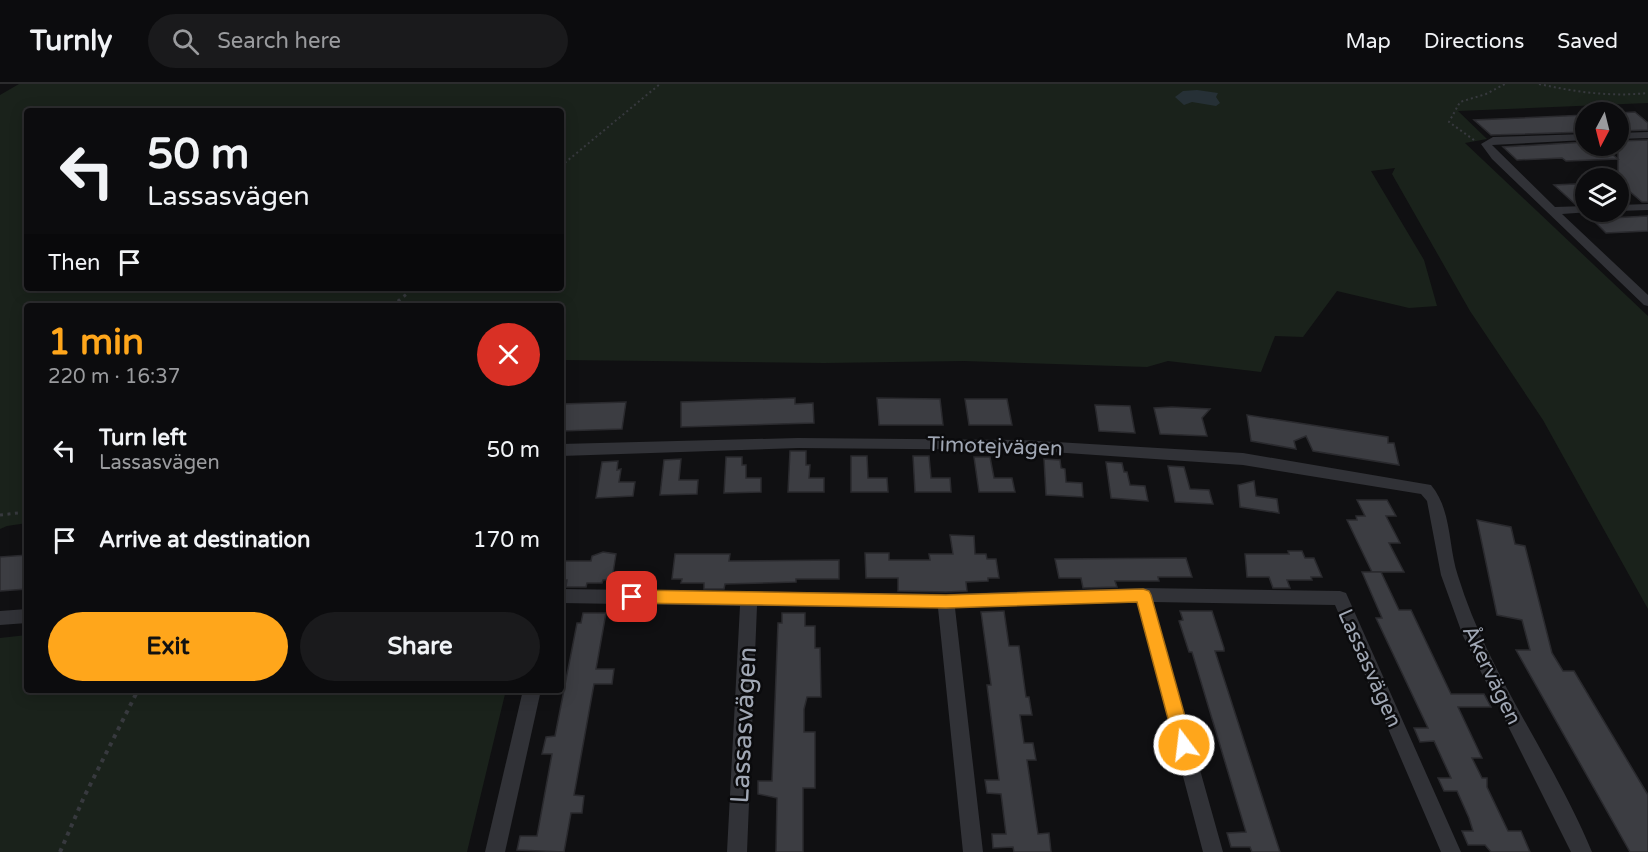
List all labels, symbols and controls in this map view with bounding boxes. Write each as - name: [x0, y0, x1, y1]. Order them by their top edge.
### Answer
- search box: [148, 14, 568, 68]
- text: Turnly: [30, 24, 112, 58]
- icon: search: [169, 25, 202, 58]
- text: Search here: [217, 28, 341, 54]
- text: Map: [1345, 29, 1391, 54]
- text: Directions: [1424, 29, 1524, 54]
- text: Saved: [1557, 29, 1618, 54]
- north arrow: [1575, 102, 1629, 156]
- map controls: [1575, 102, 1629, 222]
- text: 50 m: [147, 129, 249, 180]
- icon: left: [48, 132, 126, 210]
- button: layers: [1575, 168, 1629, 222]
- text: Lassasvägen: [147, 180, 310, 213]
- icon: arrive: [113, 246, 146, 279]
- text: Then: [48, 250, 101, 276]
- text: 1 min: [48, 321, 144, 364]
- button: close: [477, 323, 540, 386]
- text: 220 m · 16:37: [48, 365, 180, 389]
- text: Turn left: [99, 425, 187, 451]
- street label: Timotejvägen: [927, 432, 1063, 461]
- icon: left: [48, 434, 81, 467]
- text: 50 m: [486, 437, 540, 463]
- text: Lassasvägen: [99, 451, 220, 475]
- icon: arrive: [48, 524, 81, 557]
- text: Arrive at destination: [99, 527, 310, 553]
- text: 170 m: [473, 527, 540, 553]
- pin: [606, 571, 657, 622]
- icon: arrive: [615, 580, 648, 613]
- street label: Lassasvägen: [1332, 605, 1407, 731]
- button: Exit: [48, 612, 288, 681]
- button: Share: [300, 612, 540, 681]
- street label: Åkervägen: [1457, 621, 1526, 729]
- street label: Lassasvägen: [724, 646, 763, 804]
- position arrow: [1152, 713, 1216, 777]

